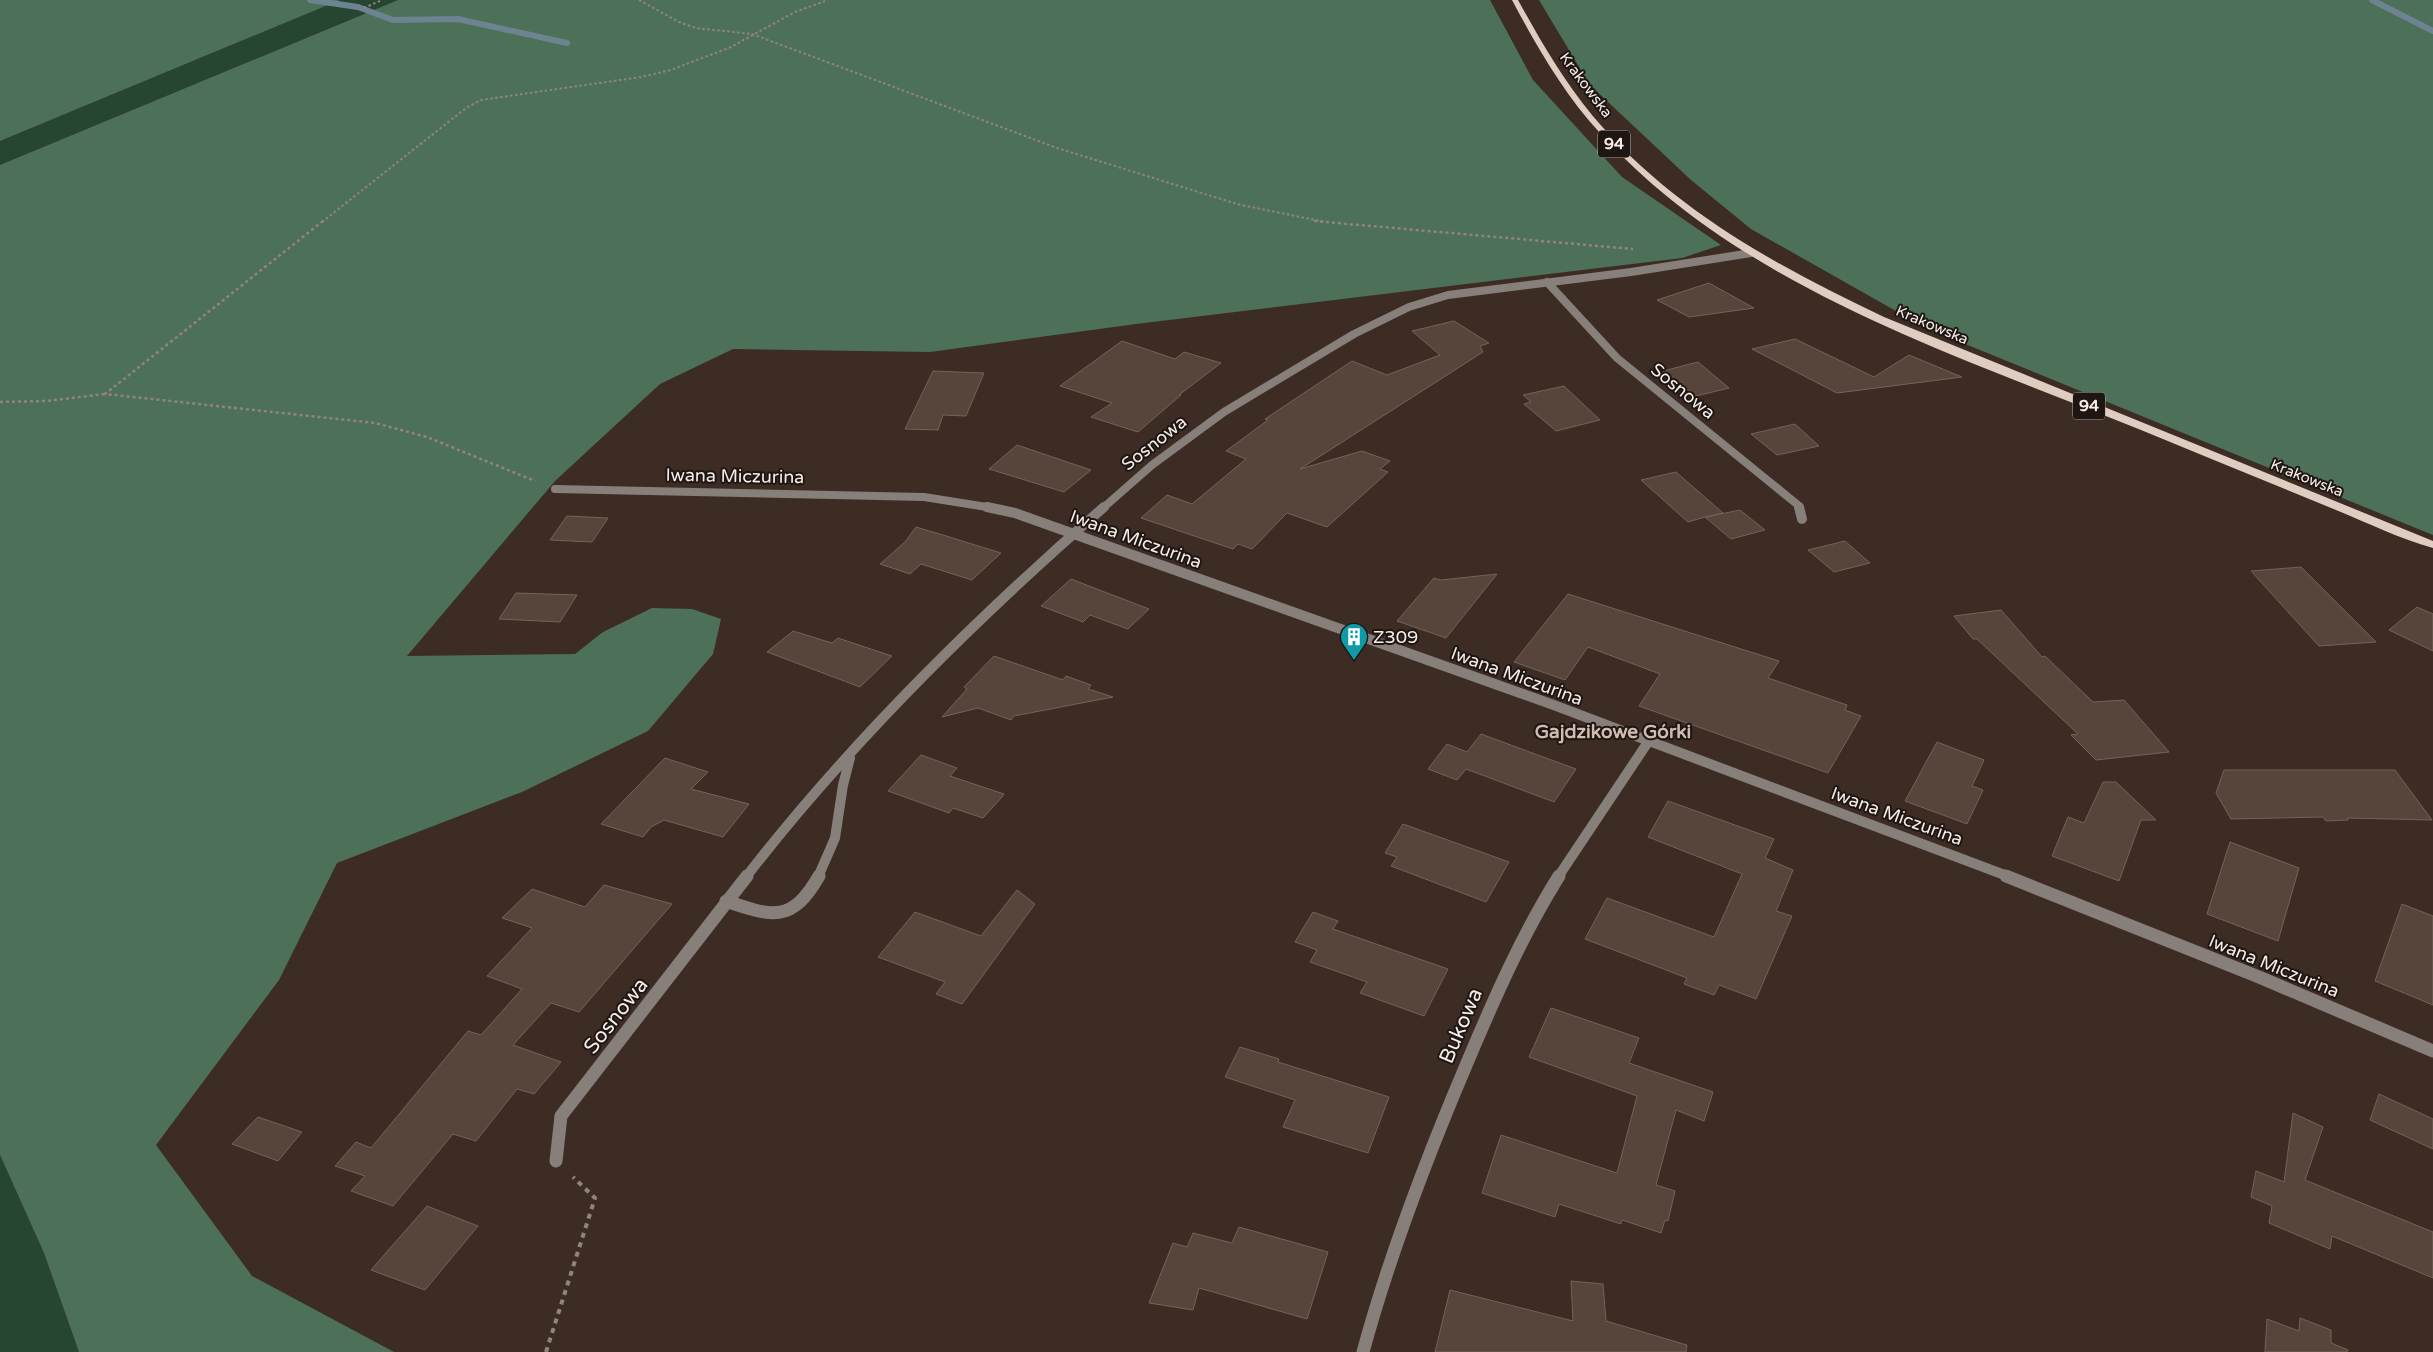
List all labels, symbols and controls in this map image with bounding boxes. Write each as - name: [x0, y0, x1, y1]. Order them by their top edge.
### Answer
- street label: Krakowska: [1556, 49, 1616, 121]
- road number: 94: [1598, 130, 1630, 158]
- street label: Krakowska: [1893, 302, 1971, 348]
- street label: Sosnowa: [1646, 358, 1720, 424]
- road number: 94: [2073, 392, 2105, 420]
- street label: Sosnowa: [1117, 411, 1191, 475]
- street label: Krakowska: [2268, 455, 2346, 501]
- street label: Iwana Miczurina: [665, 464, 805, 488]
- street label: Iwana Miczurina: [1067, 505, 1205, 573]
- building icon: Z309: [1339, 622, 1369, 661]
- place label: Z309: [1373, 626, 1418, 648]
- street label: Iwana Miczurina: [1448, 642, 1586, 710]
- district label: Gajdzikowe Górki: [1535, 721, 1691, 744]
- street label: Iwana Miczurina: [1828, 782, 1966, 850]
- street label: Iwana Miczurina: [2206, 930, 2342, 1002]
- street label: Sosnowa: [579, 973, 653, 1059]
- street label: Bukowa: [1434, 985, 1488, 1067]

